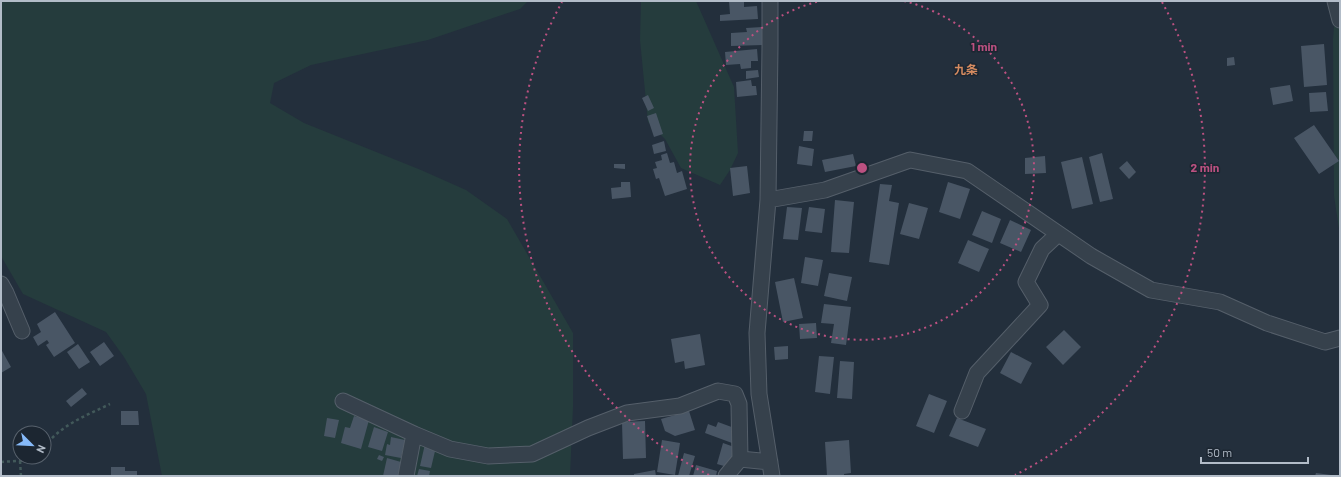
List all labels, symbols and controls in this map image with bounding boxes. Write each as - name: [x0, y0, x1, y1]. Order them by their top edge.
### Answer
- text: 1 min: [971, 39, 997, 53]
- district label: 九条: [954, 62, 978, 76]
- text: 2 min: [1191, 160, 1219, 174]
- centre of rings: [855, 161, 869, 175]
- north arrow: [12, 425, 52, 465]
- scale bar: [1201, 439, 1308, 465]
- text: N: [34, 443, 49, 455]
- text: 50 m: [1207, 445, 1232, 459]

